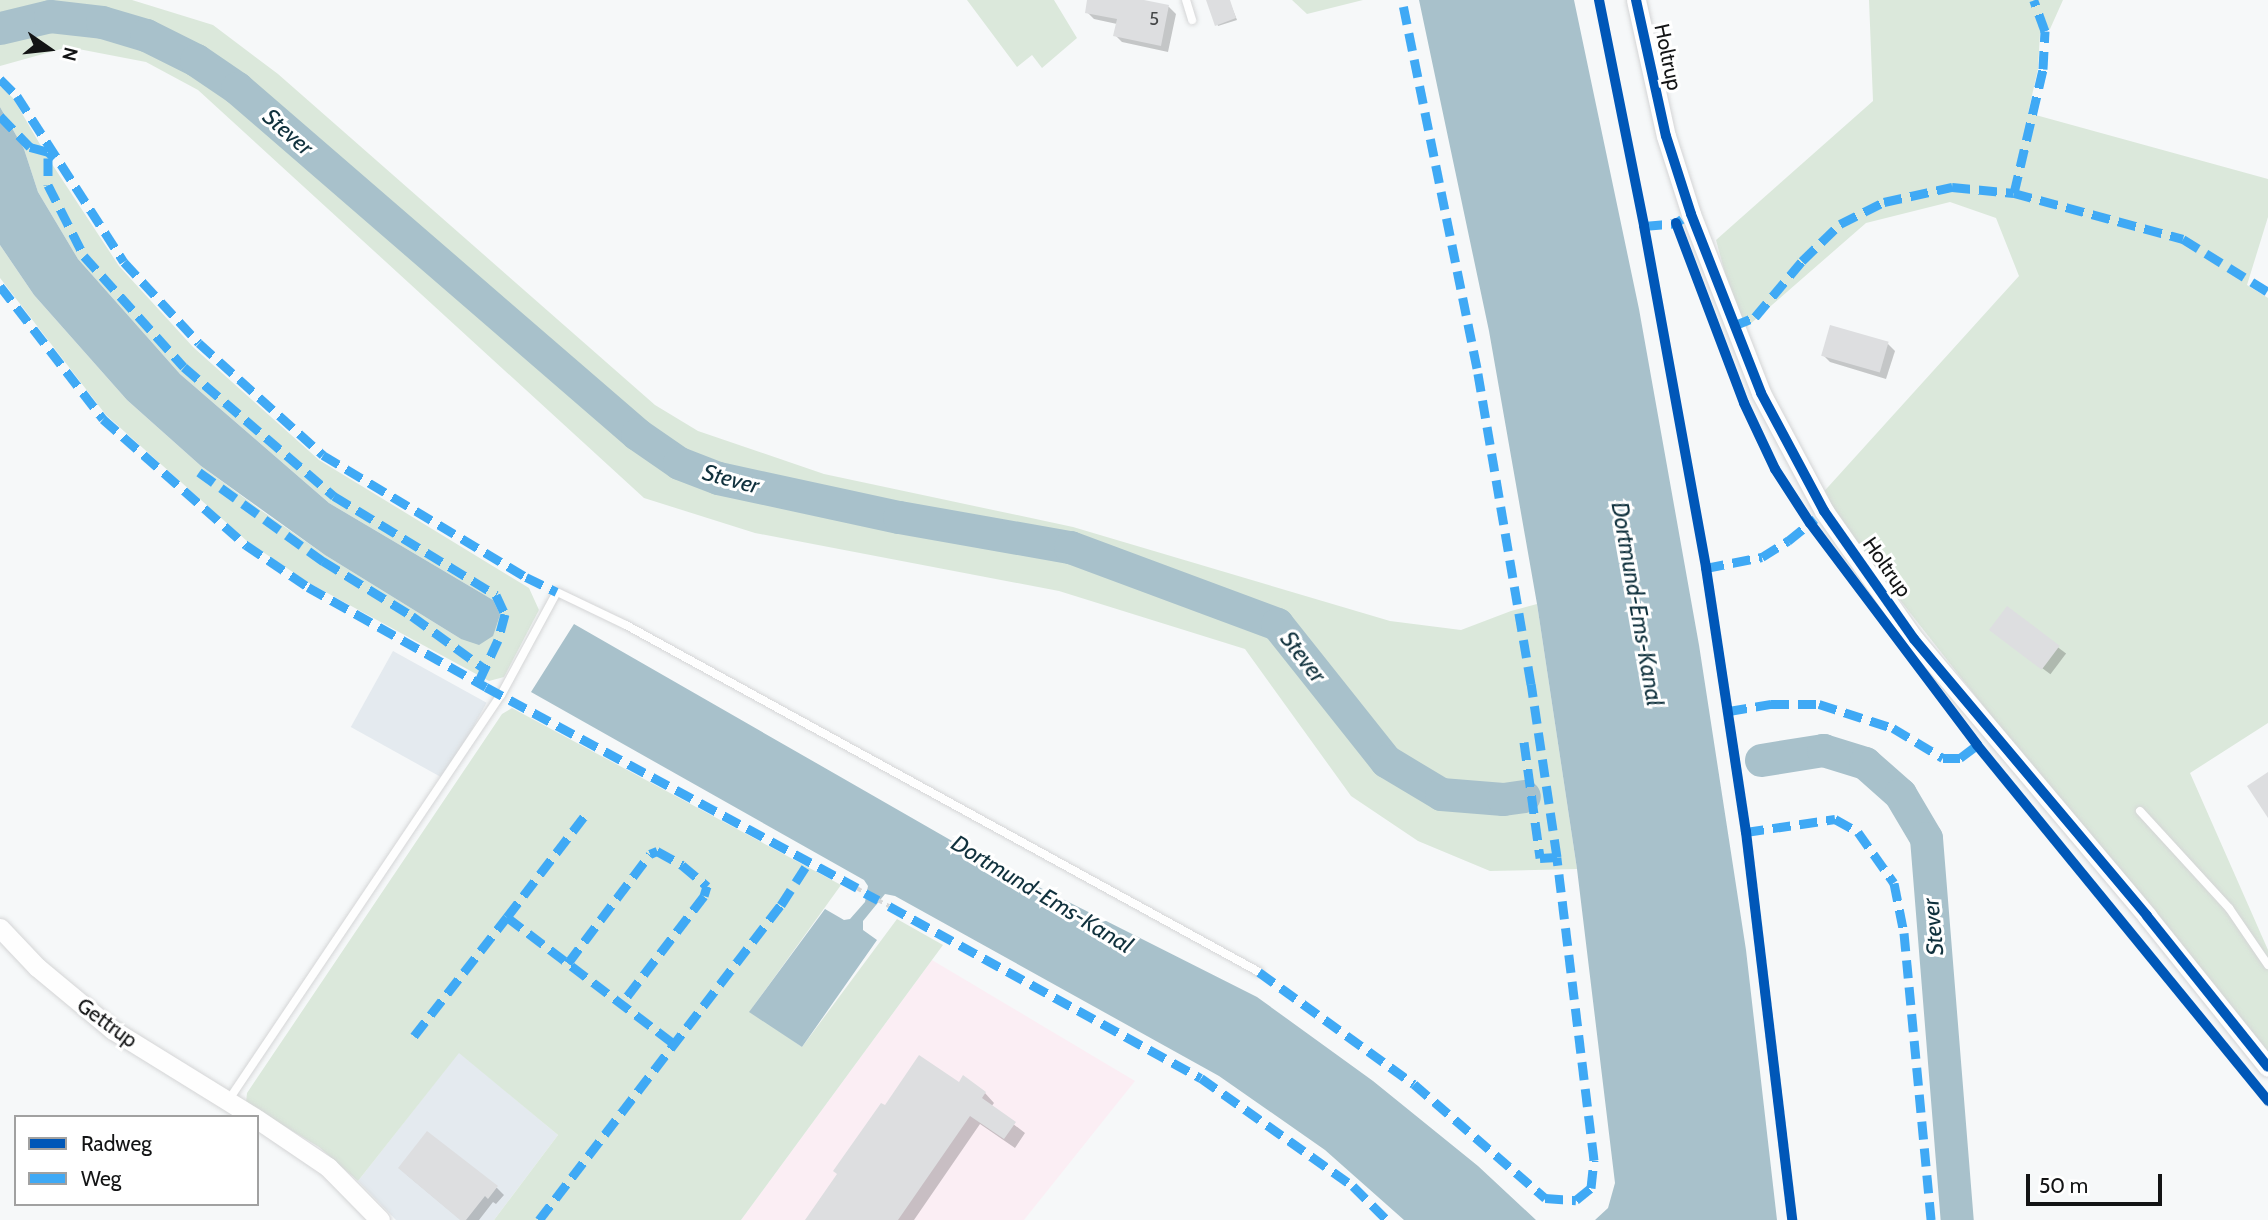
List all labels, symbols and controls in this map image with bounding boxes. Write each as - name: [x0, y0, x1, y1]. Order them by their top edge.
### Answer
- house number: 5: [1149, 8, 1159, 30]
- north arrow: [14, 14, 84, 84]
- street label: Holtrup: [1649, 21, 1687, 93]
- text: N: [57, 45, 83, 64]
- water label: Stever: [257, 103, 319, 161]
- water label: Stever: [700, 458, 762, 500]
- water label: Dortmund-Ems-Kanal: [1605, 500, 1669, 708]
- street label: Holtrup: [1857, 532, 1917, 602]
- water label: Stever: [1274, 626, 1332, 688]
- water label: Dortmund-Ems-Kanal: [946, 829, 1138, 959]
- water label: Stever: [1917, 897, 1949, 957]
- street label: Gettrup: [72, 993, 142, 1053]
- legend: [14, 1115, 259, 1206]
- text: Radweg: [81, 1131, 152, 1156]
- scale bar: [2030, 1160, 2166, 1204]
- text: Weg: [81, 1166, 121, 1191]
- text: 50 m: [2039, 1173, 2088, 1198]

